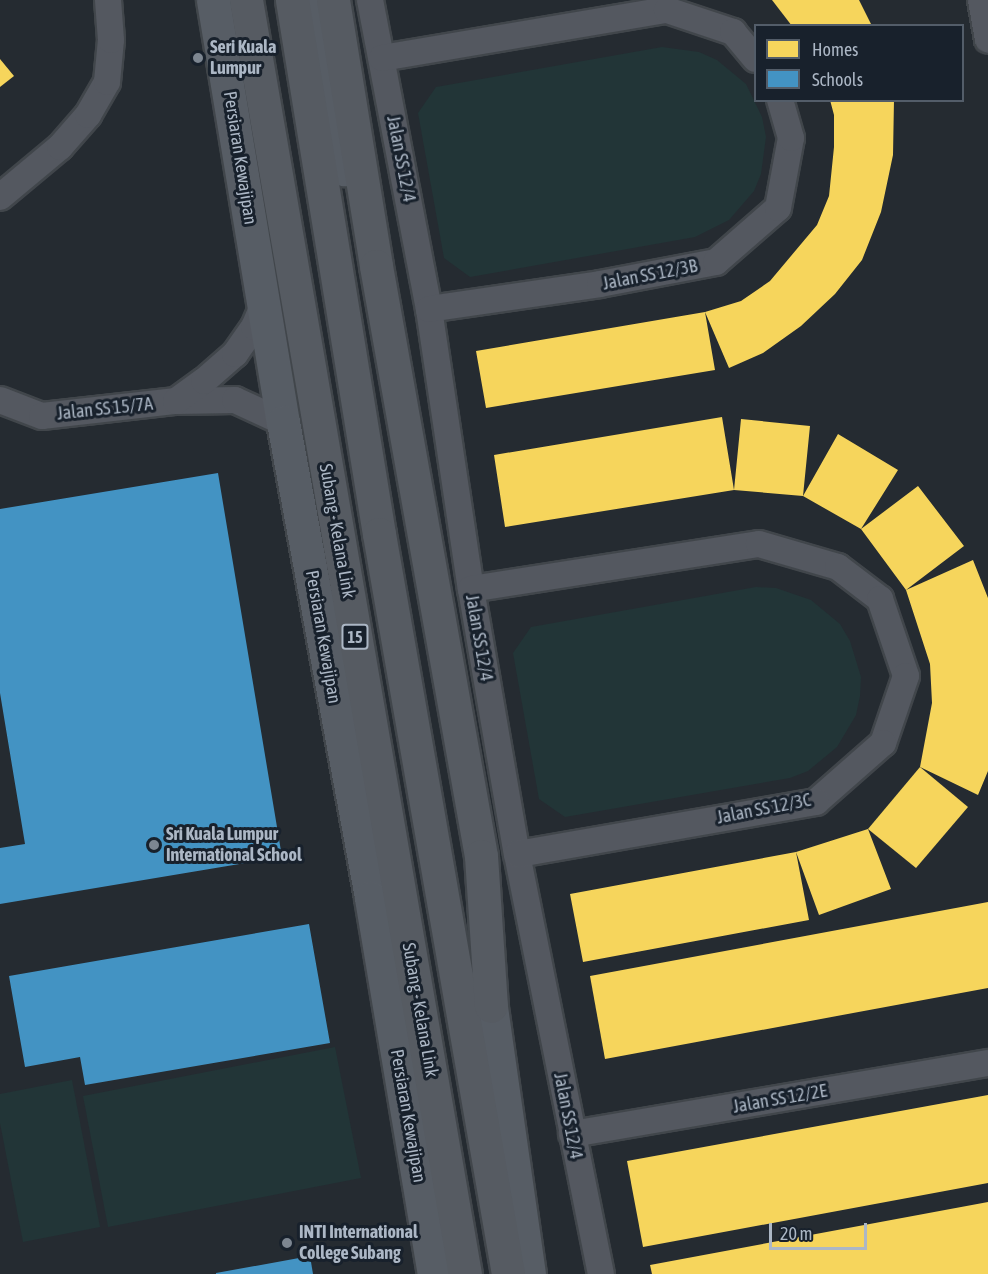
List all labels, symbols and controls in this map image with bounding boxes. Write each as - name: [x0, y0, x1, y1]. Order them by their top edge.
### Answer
- legend: [754, 24, 964, 102]
- place label: Seri Kuala Lumpur: [210, 37, 276, 80]
- text: Homes: [812, 39, 858, 60]
- marker: Seri Kuala Lumpur: [191, 51, 205, 65]
- text: Schools: [812, 69, 863, 90]
- street label: Persiaran Kewajipan: [219, 90, 261, 226]
- street label: Jalan SS 12/4: [382, 114, 420, 204]
- street label: Jalan SS 12/3B: [601, 255, 699, 295]
- street label: Jalan SS 15/7A: [56, 393, 154, 425]
- street label: Subang - Kelana Link: [315, 462, 359, 600]
- street label: Persiaran Kewajipan: [301, 569, 345, 705]
- street label: Jalan SS 12/4: [461, 593, 497, 683]
- road number: 15: [340, 624, 370, 650]
- street label: Jalan SS 12/3C: [715, 789, 813, 829]
- place label: Sri Kuala Lumpur International School: [166, 824, 302, 866]
- marker: Sri Kuala Lumpur International School: [147, 838, 161, 852]
- street label: Subang - Kelana Link: [398, 941, 442, 1079]
- street label: Persiaran Kewajipan: [386, 1048, 430, 1184]
- street label: Jalan SS 12/4: [549, 1071, 587, 1161]
- street label: Jalan SS 12/2E: [731, 1080, 829, 1118]
- scale bar: [772, 1211, 870, 1249]
- place label: INTI International College Subang: [299, 1222, 418, 1264]
- text: 20 m: [780, 1223, 812, 1244]
- marker: INTI International College Subang: [280, 1236, 294, 1250]

